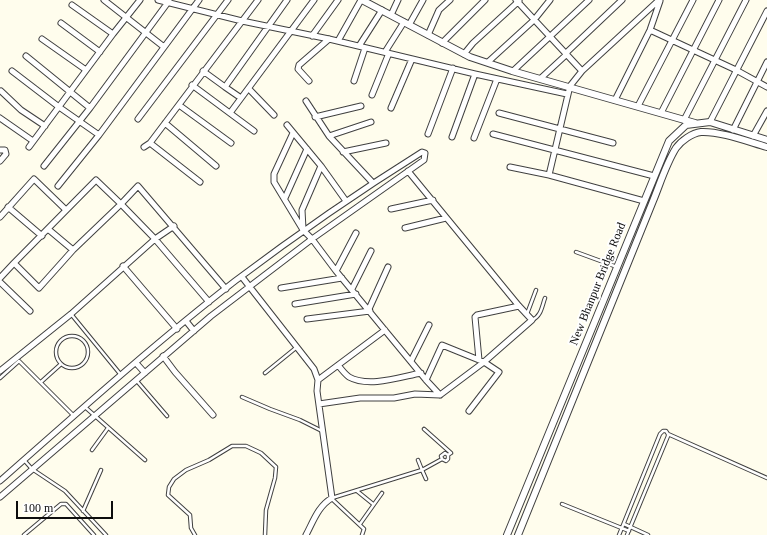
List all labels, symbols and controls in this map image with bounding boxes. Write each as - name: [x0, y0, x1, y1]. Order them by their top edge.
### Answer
- street label: New Bhanpur Bridge Road: [567, 221, 629, 347]
- scale bar: [18, 493, 115, 519]
- text: 100 m: [23, 501, 53, 515]

